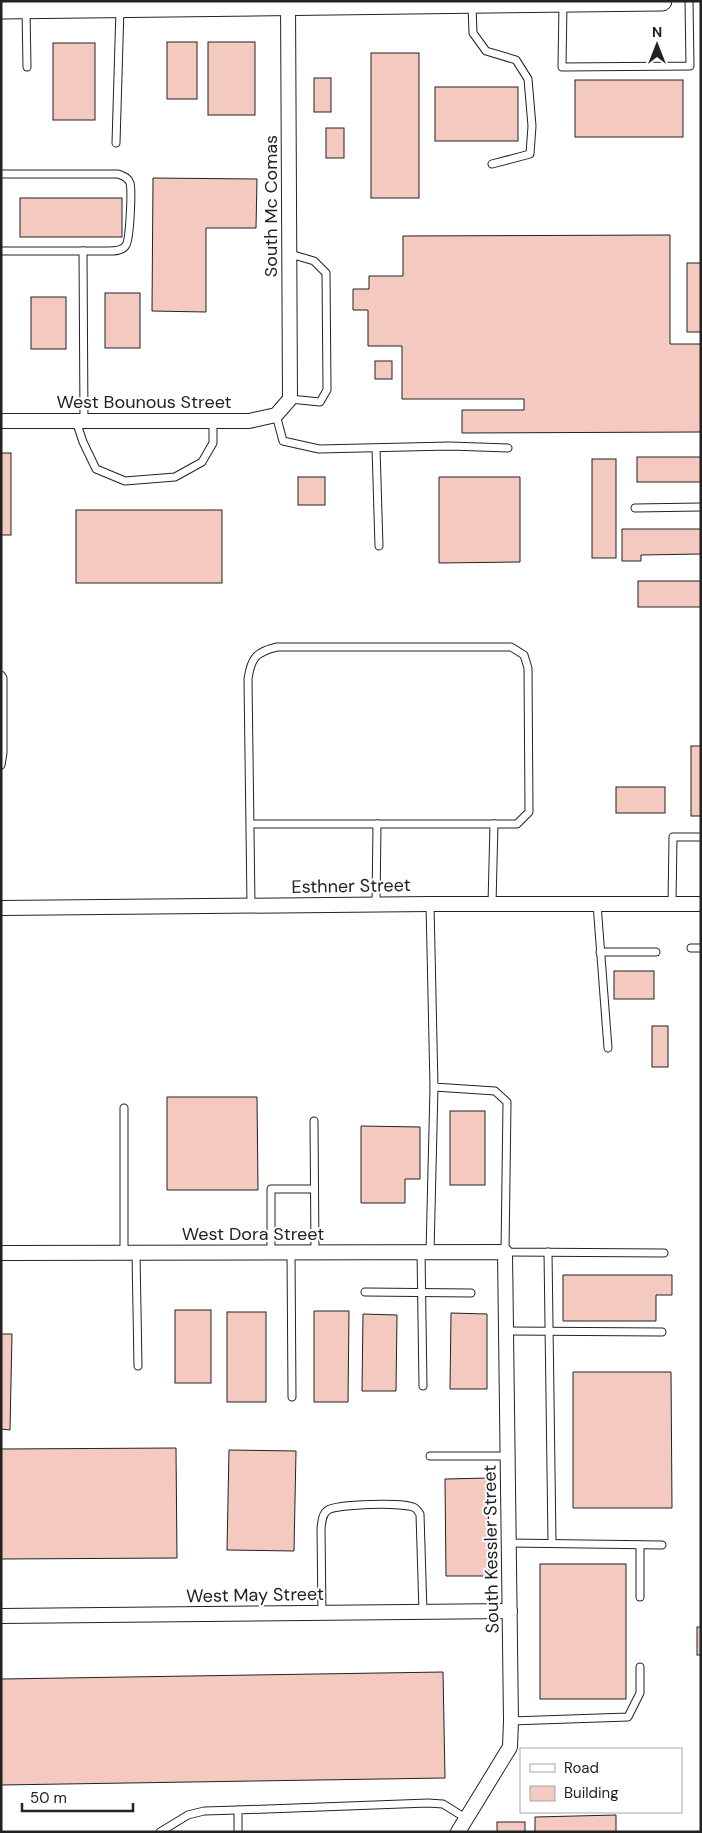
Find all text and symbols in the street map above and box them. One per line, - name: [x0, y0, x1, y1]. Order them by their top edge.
- north arrow: [632, 20, 682, 70]
- text: N: [652, 23, 662, 41]
- street label: South Mc Comas: [259, 135, 283, 277]
- street label: West Bounous Street: [56, 390, 232, 414]
- street label: Esthner Street: [291, 873, 411, 899]
- street label: West Dora Street: [182, 1222, 324, 1246]
- street label: South Kessler Street: [478, 1465, 504, 1633]
- street label: West May Street: [186, 1582, 324, 1608]
- legend: [520, 1748, 682, 1813]
- text: Road: [564, 1758, 599, 1778]
- scale bar: [22, 1780, 134, 1812]
- text: Building: [564, 1783, 619, 1803]
- text: 50 m: [30, 1788, 67, 1808]

